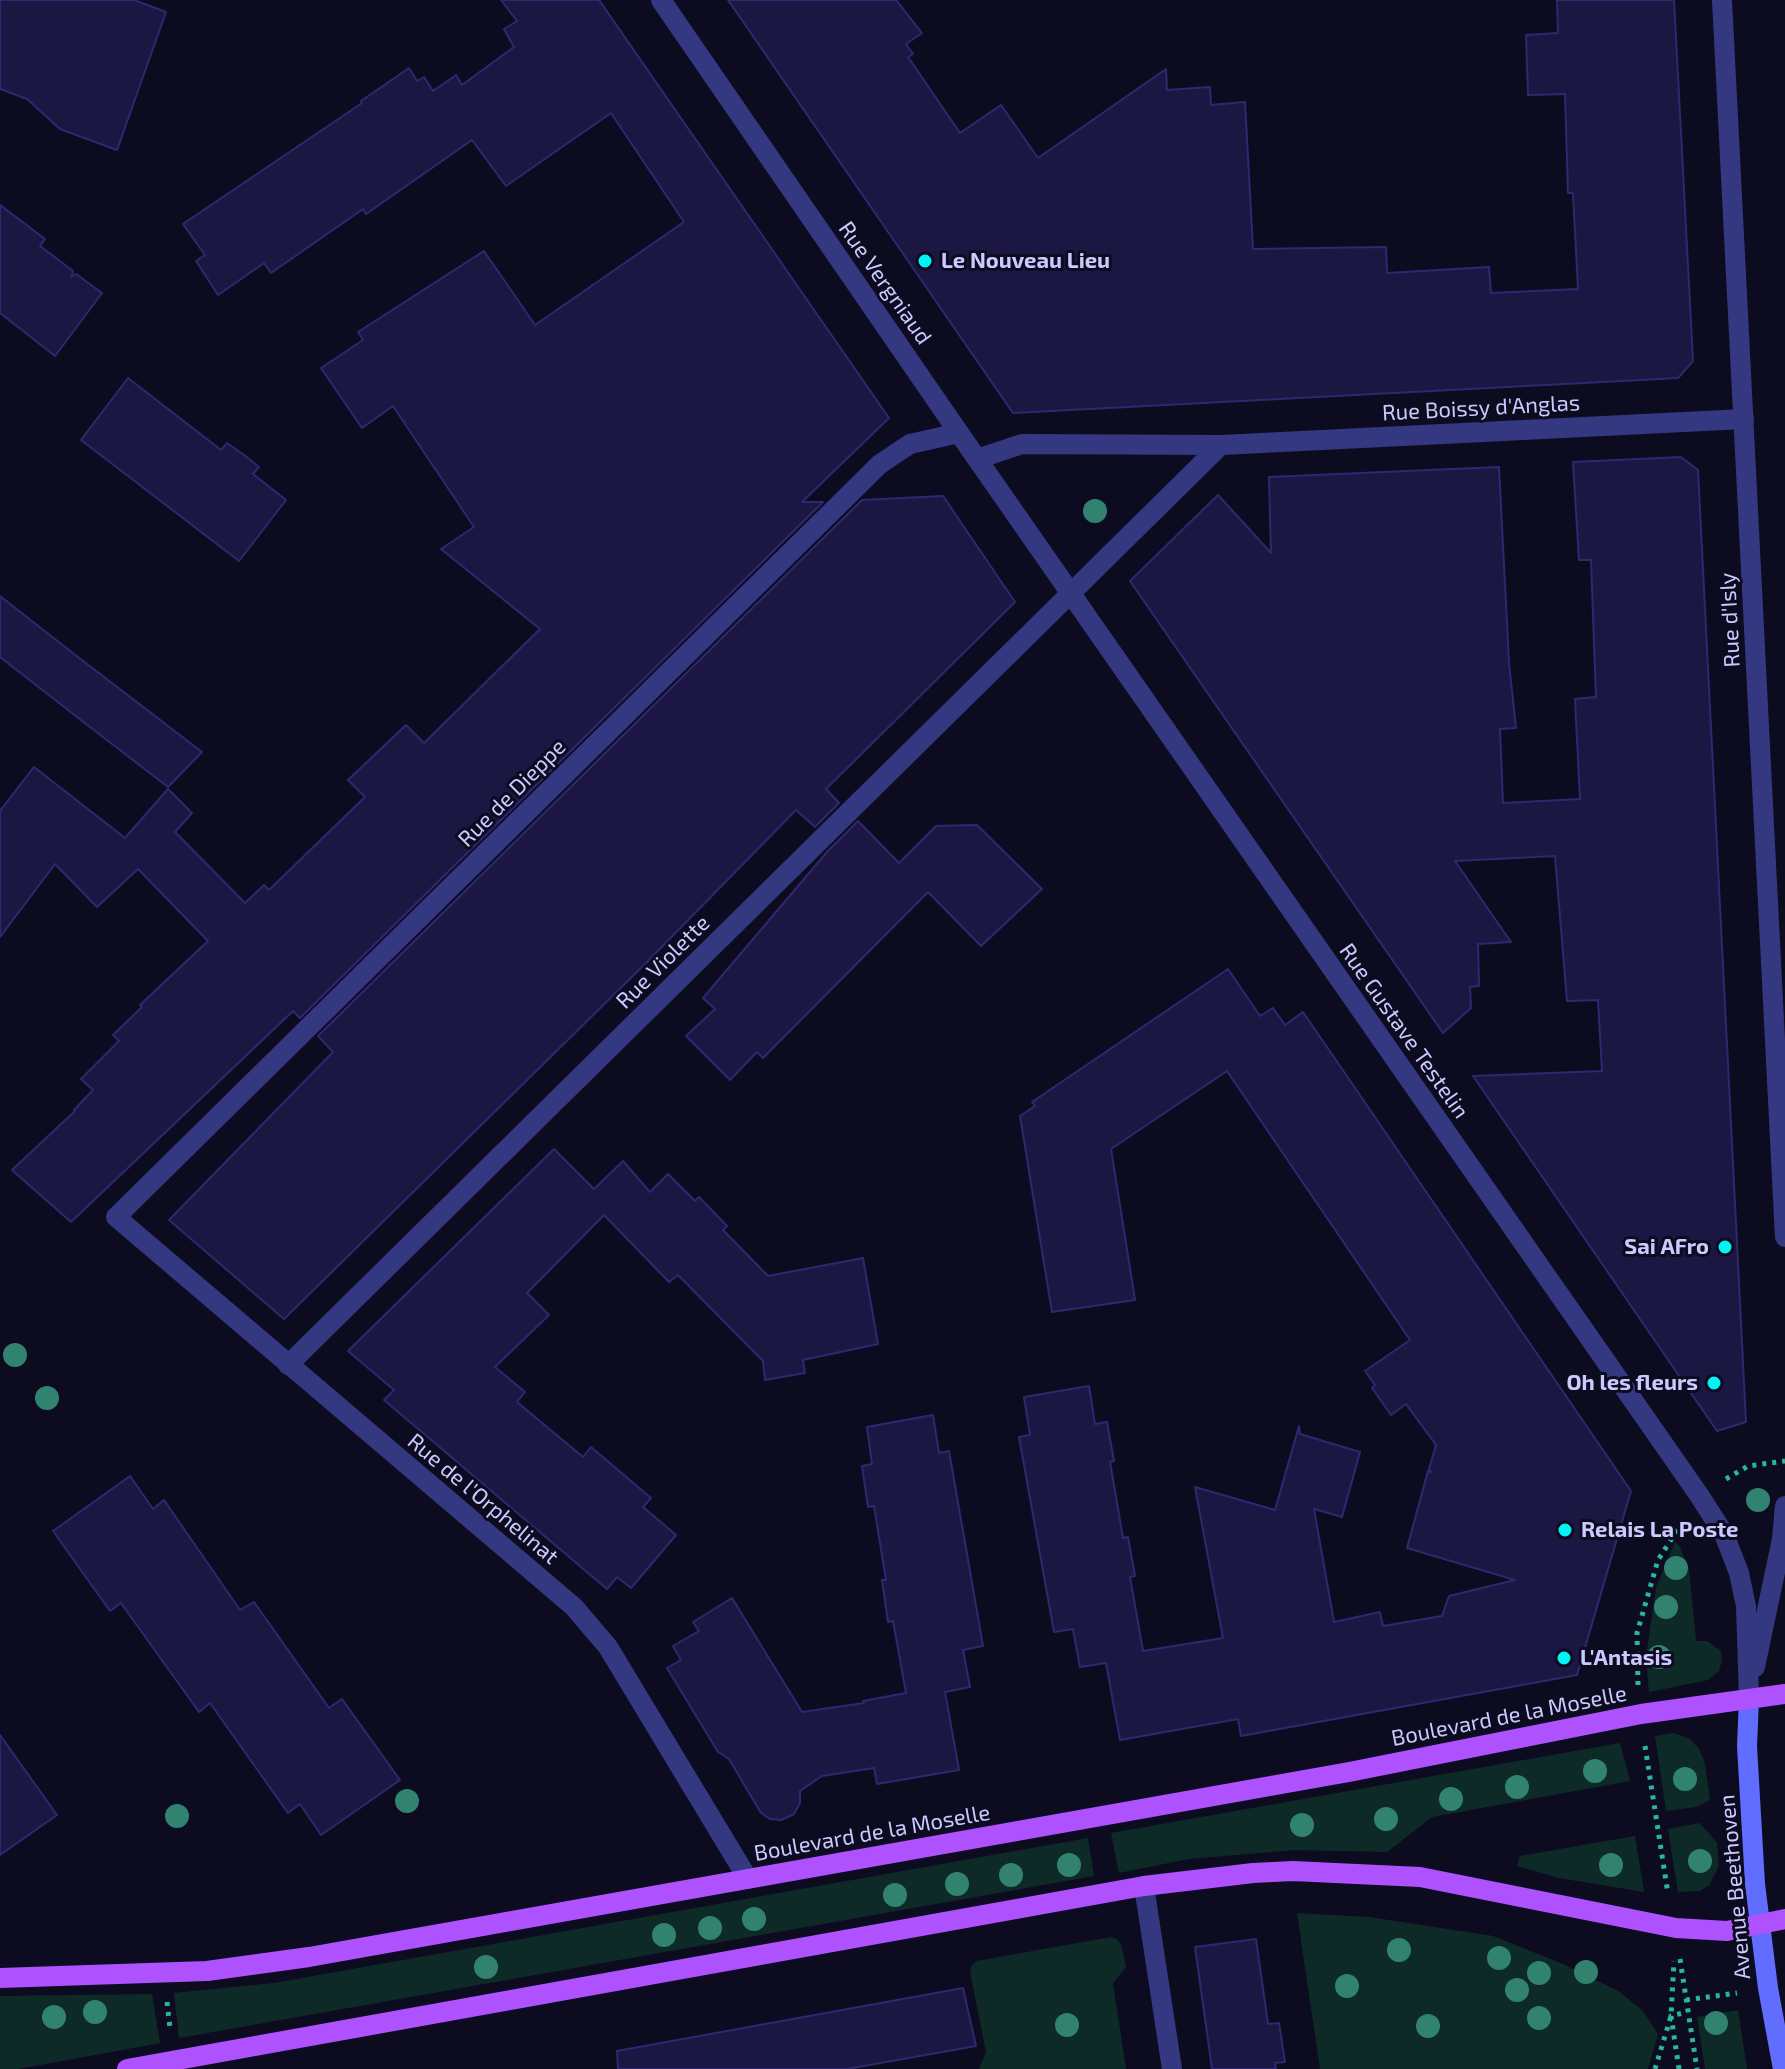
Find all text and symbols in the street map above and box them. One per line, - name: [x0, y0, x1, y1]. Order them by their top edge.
- street label: Rue Vergniaud: [833, 217, 937, 349]
- place label: Le Nouveau Lieu: [941, 248, 1110, 274]
- marker: Le Nouveau Lieu: [916, 252, 934, 270]
- street label: Rue Boissy d'Anglas: [1381, 390, 1581, 426]
- street label: Rue d'Isly: [1714, 572, 1746, 668]
- street label: Rue de Dieppe: [453, 734, 571, 852]
- street label: Rue Violette: [611, 910, 715, 1014]
- street label: Rue Gustave Testelin: [1334, 938, 1474, 1124]
- place label: Sai AFro: [1624, 1234, 1709, 1260]
- marker: Sai AFro: [1716, 1238, 1734, 1256]
- place label: Oh les fleurs: [1566, 1370, 1698, 1396]
- marker: Oh les fleurs: [1705, 1374, 1723, 1392]
- street label: Rue de l'Orphelinat: [402, 1428, 564, 1570]
- place label: Relais La Poste: [1581, 1517, 1738, 1543]
- marker: Relais La Poste: [1556, 1521, 1574, 1539]
- place label: L'Antasis: [1580, 1645, 1672, 1671]
- marker: L'Antasis: [1555, 1649, 1573, 1667]
- street label: Boulevard de la Moselle: [1389, 1680, 1629, 1752]
- street label: Avenue Beethoven: [1714, 1793, 1756, 1981]
- street label: Boulevard de la Moselle: [752, 1799, 992, 1867]

